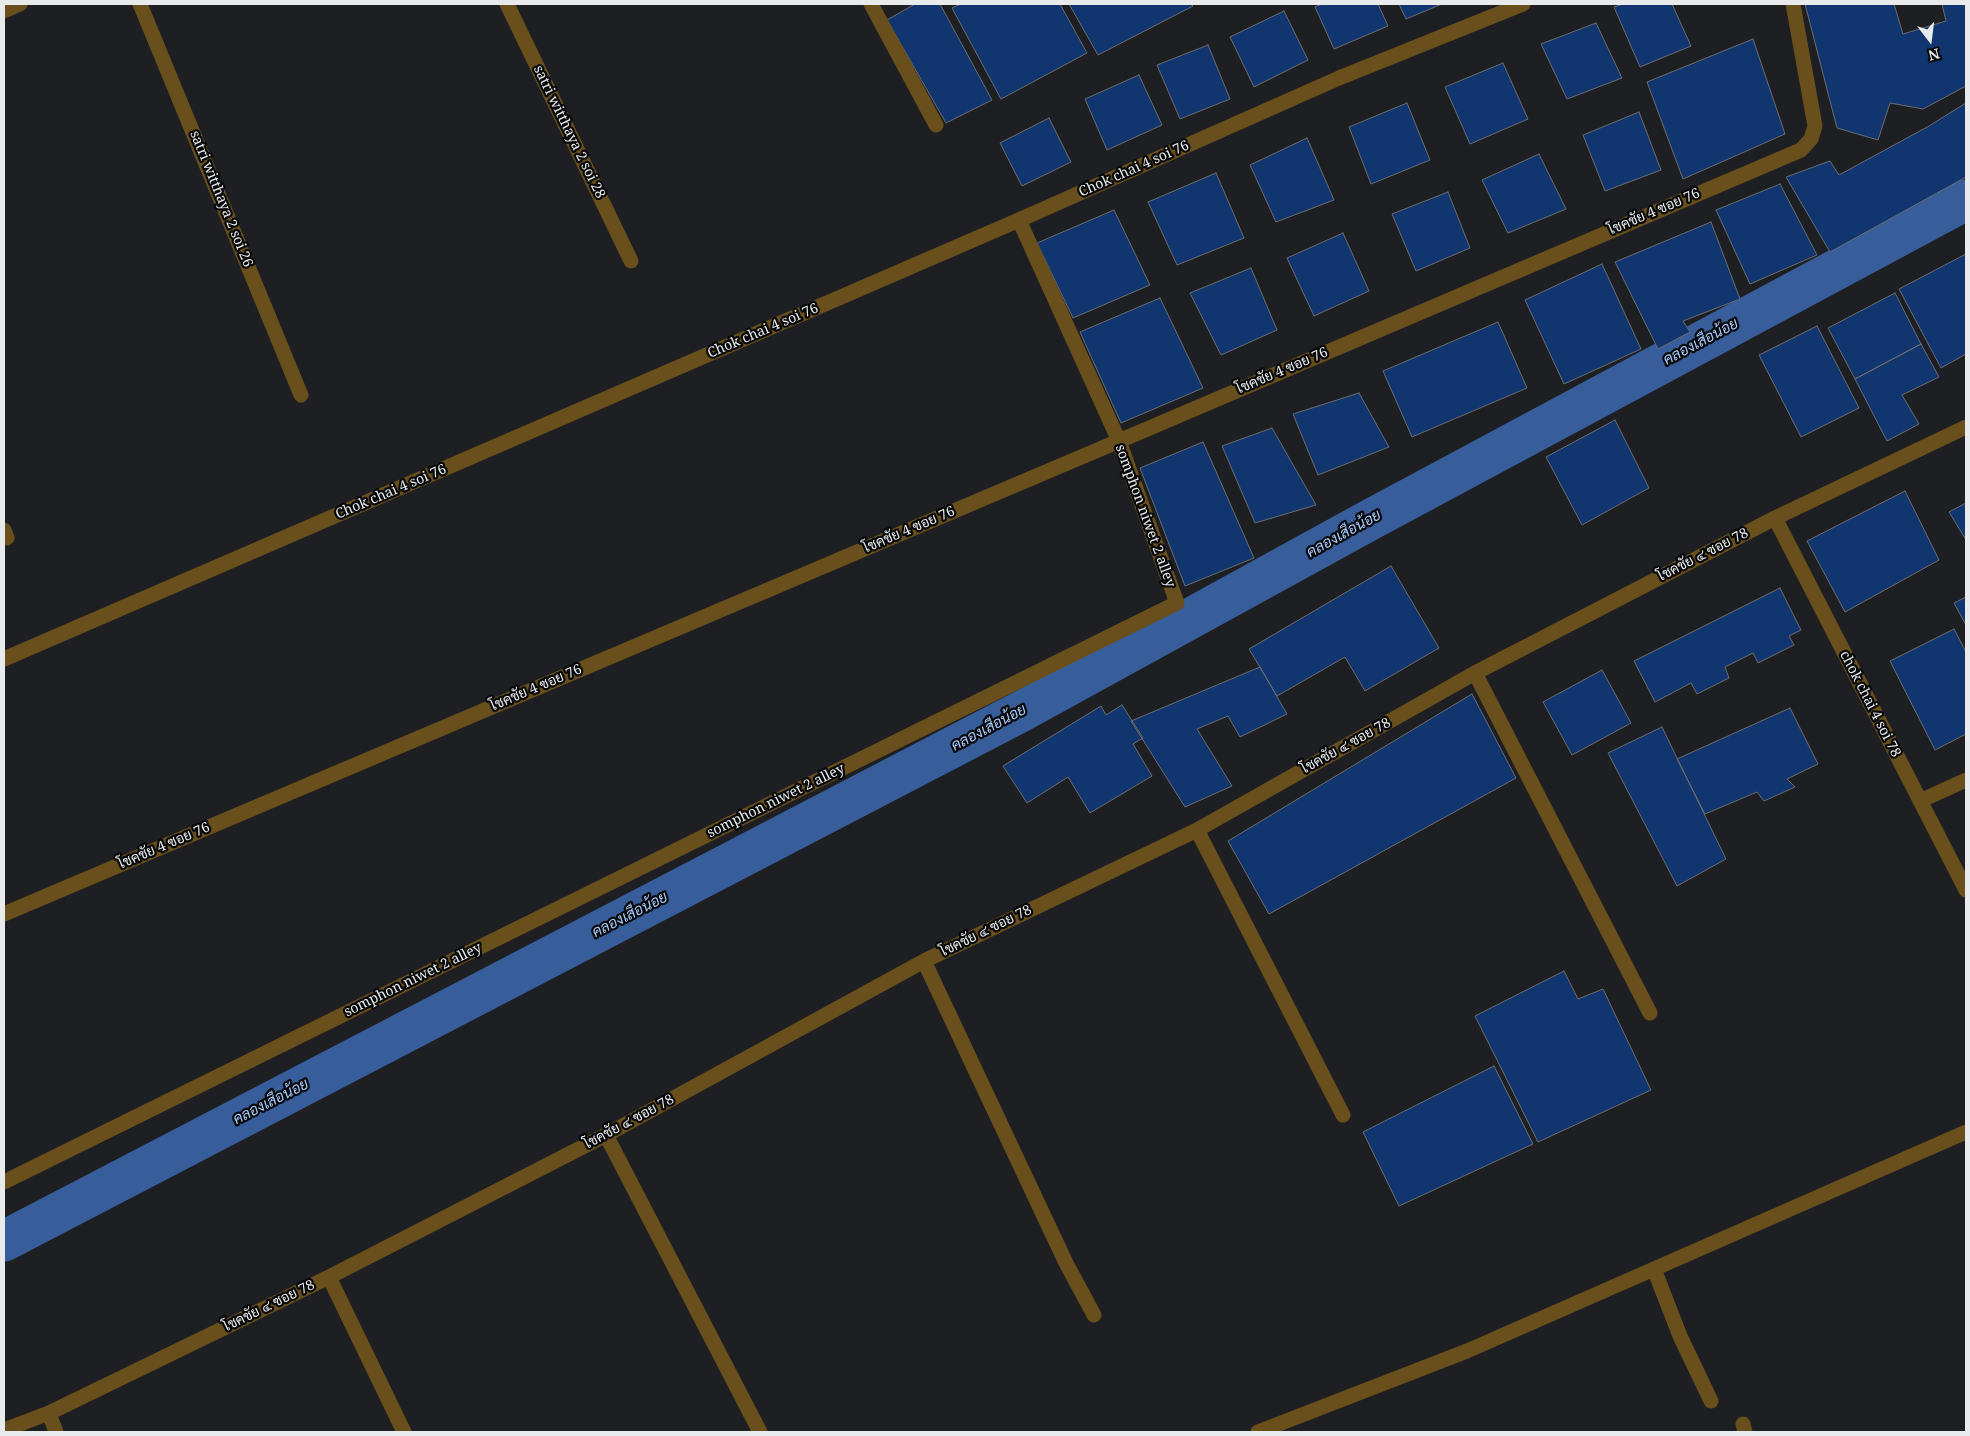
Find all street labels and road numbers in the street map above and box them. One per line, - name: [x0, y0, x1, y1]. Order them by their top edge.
- street label: satri witthaya 2 soi 28: [529, 63, 609, 201]
- street label: satri witthaya 2 soi 26: [186, 128, 256, 270]
- street label: Chok chai 4 soi 76: [1076, 137, 1192, 201]
- street label: โชคชัย 4 ซอย 76: [1606, 185, 1702, 239]
- street label: Chok chai 4 soi 76: [705, 300, 821, 362]
- street label: โชคชัย 4 ซอย 76: [1234, 344, 1330, 398]
- street label: somphon niwet 2 alley: [1111, 442, 1179, 590]
- street label: Chok chai 4 soi 76: [333, 461, 449, 523]
- street label: โชคชัย 4 ซอย 76: [861, 503, 957, 557]
- street label: โชคชัย ๔ ซอย 78: [1655, 525, 1751, 585]
- street label: chok chai 4 soi 78: [1836, 648, 1904, 760]
- street label: โชคชัย 4 ซอย 76: [488, 661, 584, 715]
- street label: โชคชัย ๔ ซอย 78: [1298, 715, 1394, 777]
- street label: somphon niwet 2 alley: [704, 760, 848, 842]
- street label: โชคชัย 4 ซอย 76: [116, 819, 212, 873]
- street label: โชคชัย ๔ ซอย 78: [938, 902, 1034, 960]
- street label: somphon niwet 2 alley: [341, 939, 485, 1021]
- street label: โชคชัย ๔ ซอย 78: [581, 1091, 677, 1153]
- street label: โชคชัย ๔ ซอย 78: [221, 1277, 317, 1335]

